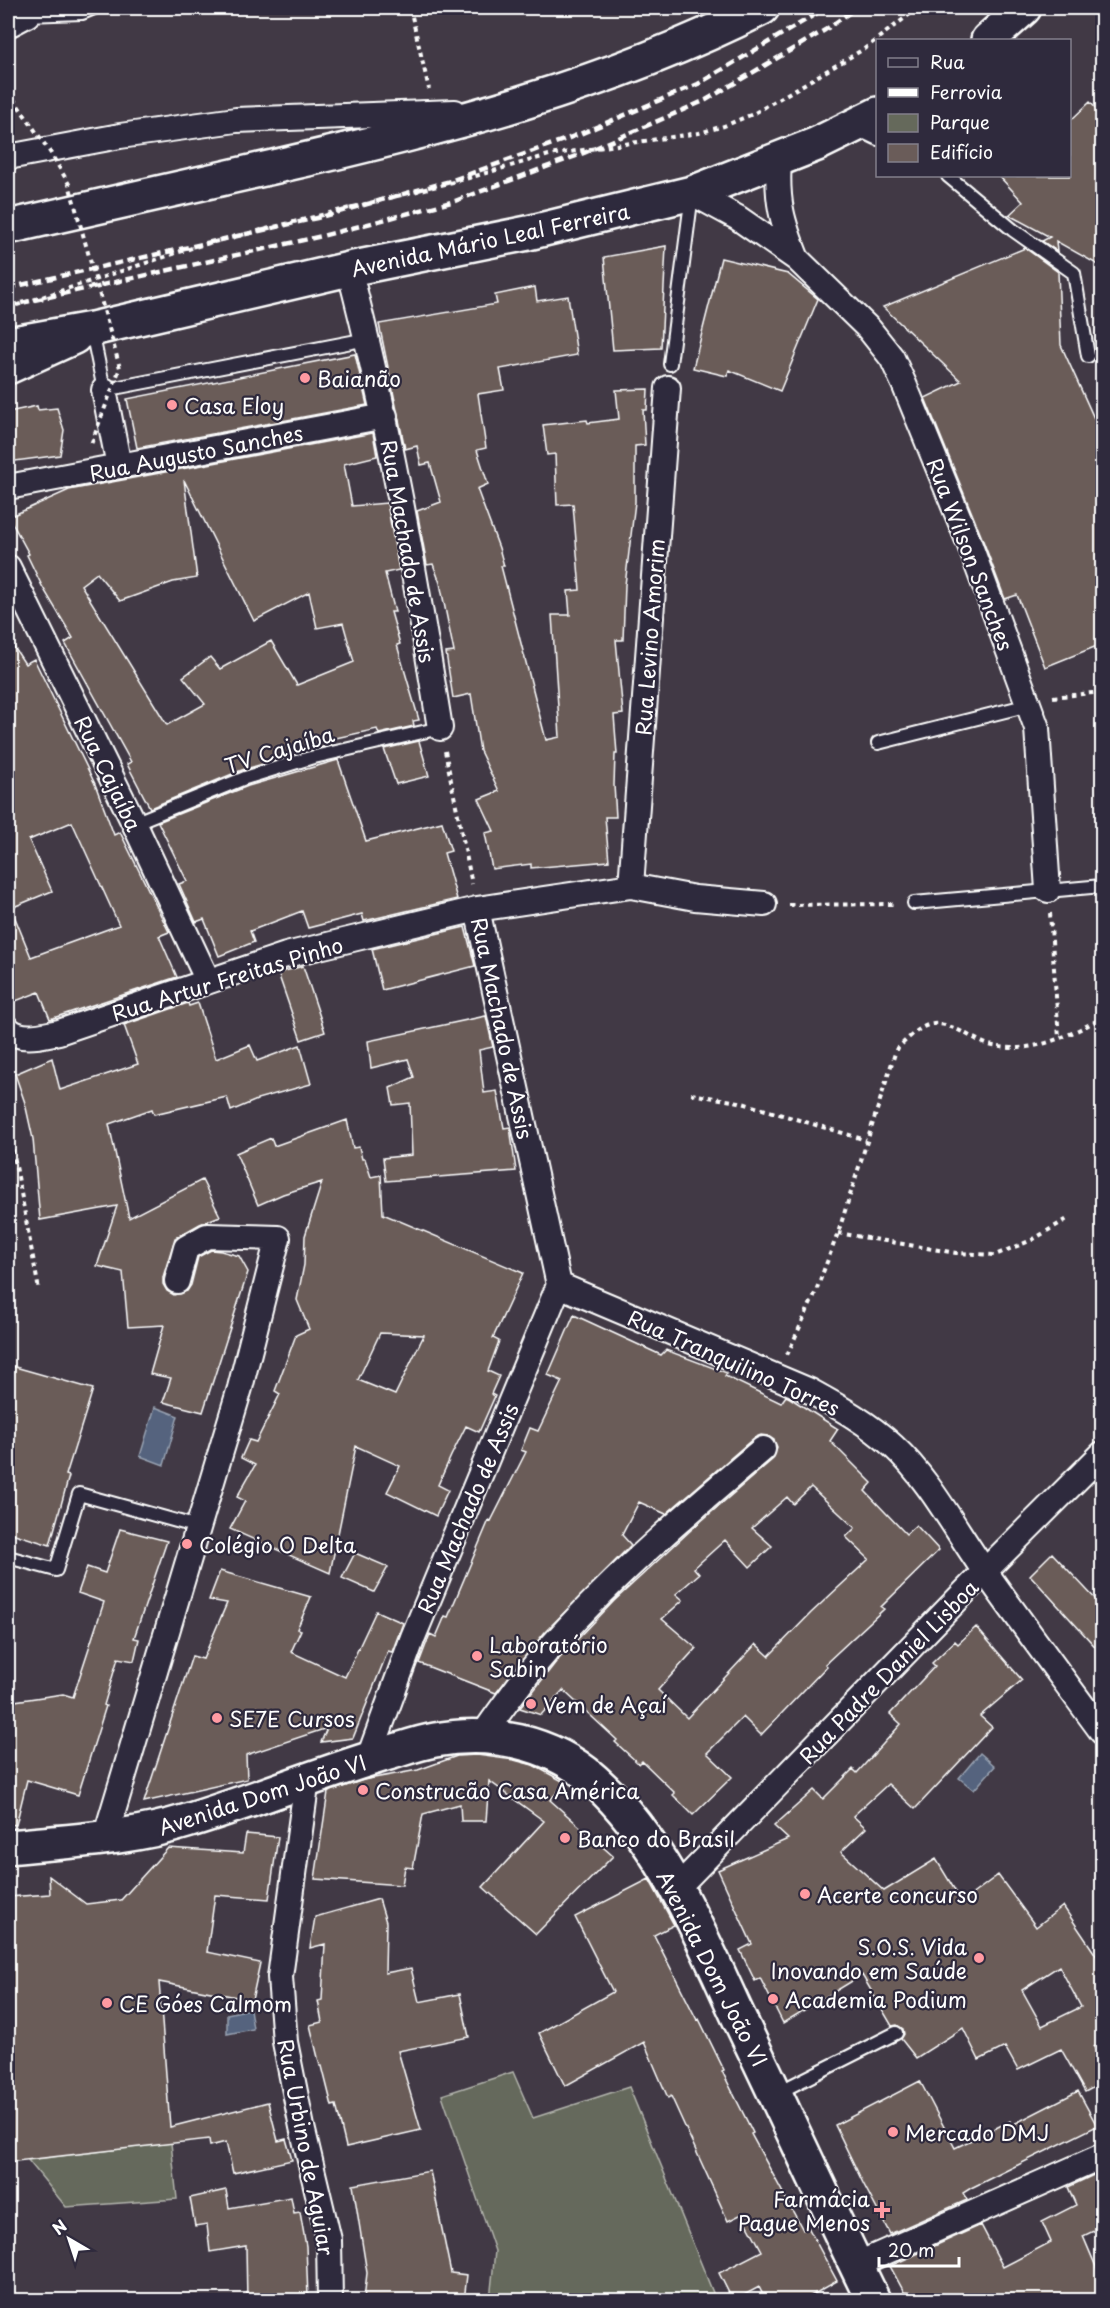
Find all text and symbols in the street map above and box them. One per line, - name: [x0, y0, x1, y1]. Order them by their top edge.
- legend: [876, 39, 1071, 177]
- text: Rua: [930, 48, 965, 75]
- text: Ferrovia: [930, 78, 1003, 105]
- text: Parque: [930, 108, 990, 135]
- text: Edifício: [930, 138, 993, 165]
- street label: Avenida Mário Leal Ferreira: [348, 194, 632, 284]
- place label: Baianão: [317, 362, 401, 394]
- marker: Baianão: [298, 371, 312, 385]
- place label: Casa Eloy: [184, 389, 284, 421]
- marker: Casa Eloy: [165, 398, 179, 412]
- street label: Rua Augusto Sanches: [86, 416, 306, 488]
- street label: Rua Machado de Assis: [374, 437, 444, 665]
- street label: Rua Wilson Sanches: [920, 453, 1022, 655]
- street label: Rua Levino Amorim: [626, 538, 672, 736]
- street label: Rua Cajaíba: [67, 710, 151, 836]
- street label: TV Cajaíba: [220, 717, 338, 781]
- street label: Rua Machado de Assis: [464, 914, 542, 1142]
- street label: Rua Artur Freitas Pinho: [107, 928, 347, 1028]
- street label: Rua Tranquilino Torres: [623, 1301, 845, 1423]
- street label: Rua Machado de Assis: [408, 1398, 526, 1618]
- place label: Colégio O Delta: [199, 1528, 357, 1560]
- marker: Colégio O Delta: [180, 1537, 194, 1551]
- street label: Rua Padre Daniel Lisboa: [791, 1571, 985, 1771]
- place label: Laboratório Sabin: [489, 1628, 608, 1684]
- marker: Laboratório Sabin: [470, 1649, 484, 1663]
- place label: Vem de Açaí: [543, 1688, 667, 1720]
- marker: Vem de Açaí: [524, 1697, 538, 1711]
- place label: SE7E Cursos: [229, 1702, 355, 1734]
- marker: SE7E Cursos: [210, 1711, 224, 1725]
- street label: Avenida Dom João VI: [154, 1745, 370, 1843]
- place label: Construcão Casa América: [375, 1774, 640, 1806]
- marker: Construcão Casa América: [356, 1783, 370, 1797]
- place label: Banco do Brasil: [577, 1822, 735, 1854]
- marker: Banco do Brasil: [558, 1831, 572, 1845]
- street label: Avenida Dom João VI: [650, 1864, 776, 2072]
- place label: Acerte concurso: [817, 1878, 978, 1910]
- marker: Acerte concurso: [798, 1887, 812, 1901]
- place label: S.O.S. Vida Inovando em Saúde: [771, 1930, 968, 1986]
- marker: S.O.S. Vida Inovando em Saúde: [972, 1951, 986, 1965]
- place label: Academia Podium: [785, 1983, 967, 2015]
- place label: CE Góes Calmom: [119, 1987, 292, 2019]
- marker: Academia Podium: [766, 1992, 780, 2006]
- marker: CE Góes Calmom: [100, 1996, 114, 2010]
- street label: Rua Urbino de Aguiar: [270, 2036, 344, 2258]
- place label: Mercado DMJ: [905, 2116, 1050, 2148]
- marker: Mercado DMJ: [886, 2125, 900, 2139]
- place label: Farmácia Pague Menos: [738, 2182, 870, 2238]
- marker: Farmácia Pague Menos: [875, 2203, 889, 2217]
- north arrow: [39, 2209, 99, 2269]
- text: N: [46, 2213, 71, 2240]
- scale bar: [879, 2230, 958, 2268]
- text: 20 m: [888, 2236, 934, 2263]

